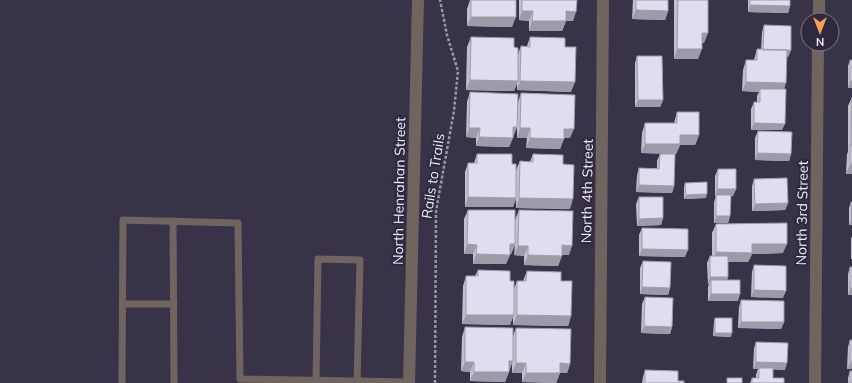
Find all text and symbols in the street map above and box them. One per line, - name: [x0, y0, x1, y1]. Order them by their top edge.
- north arrow: [800, 12, 840, 52]
- text: N: [816, 35, 824, 49]
- street label: North Henrahan Street: [389, 117, 409, 265]
- street label: Rails to Trails: [417, 132, 449, 220]
- street label: North 4th Street: [577, 138, 597, 243]
- street label: North 3rd Street: [792, 160, 812, 266]

